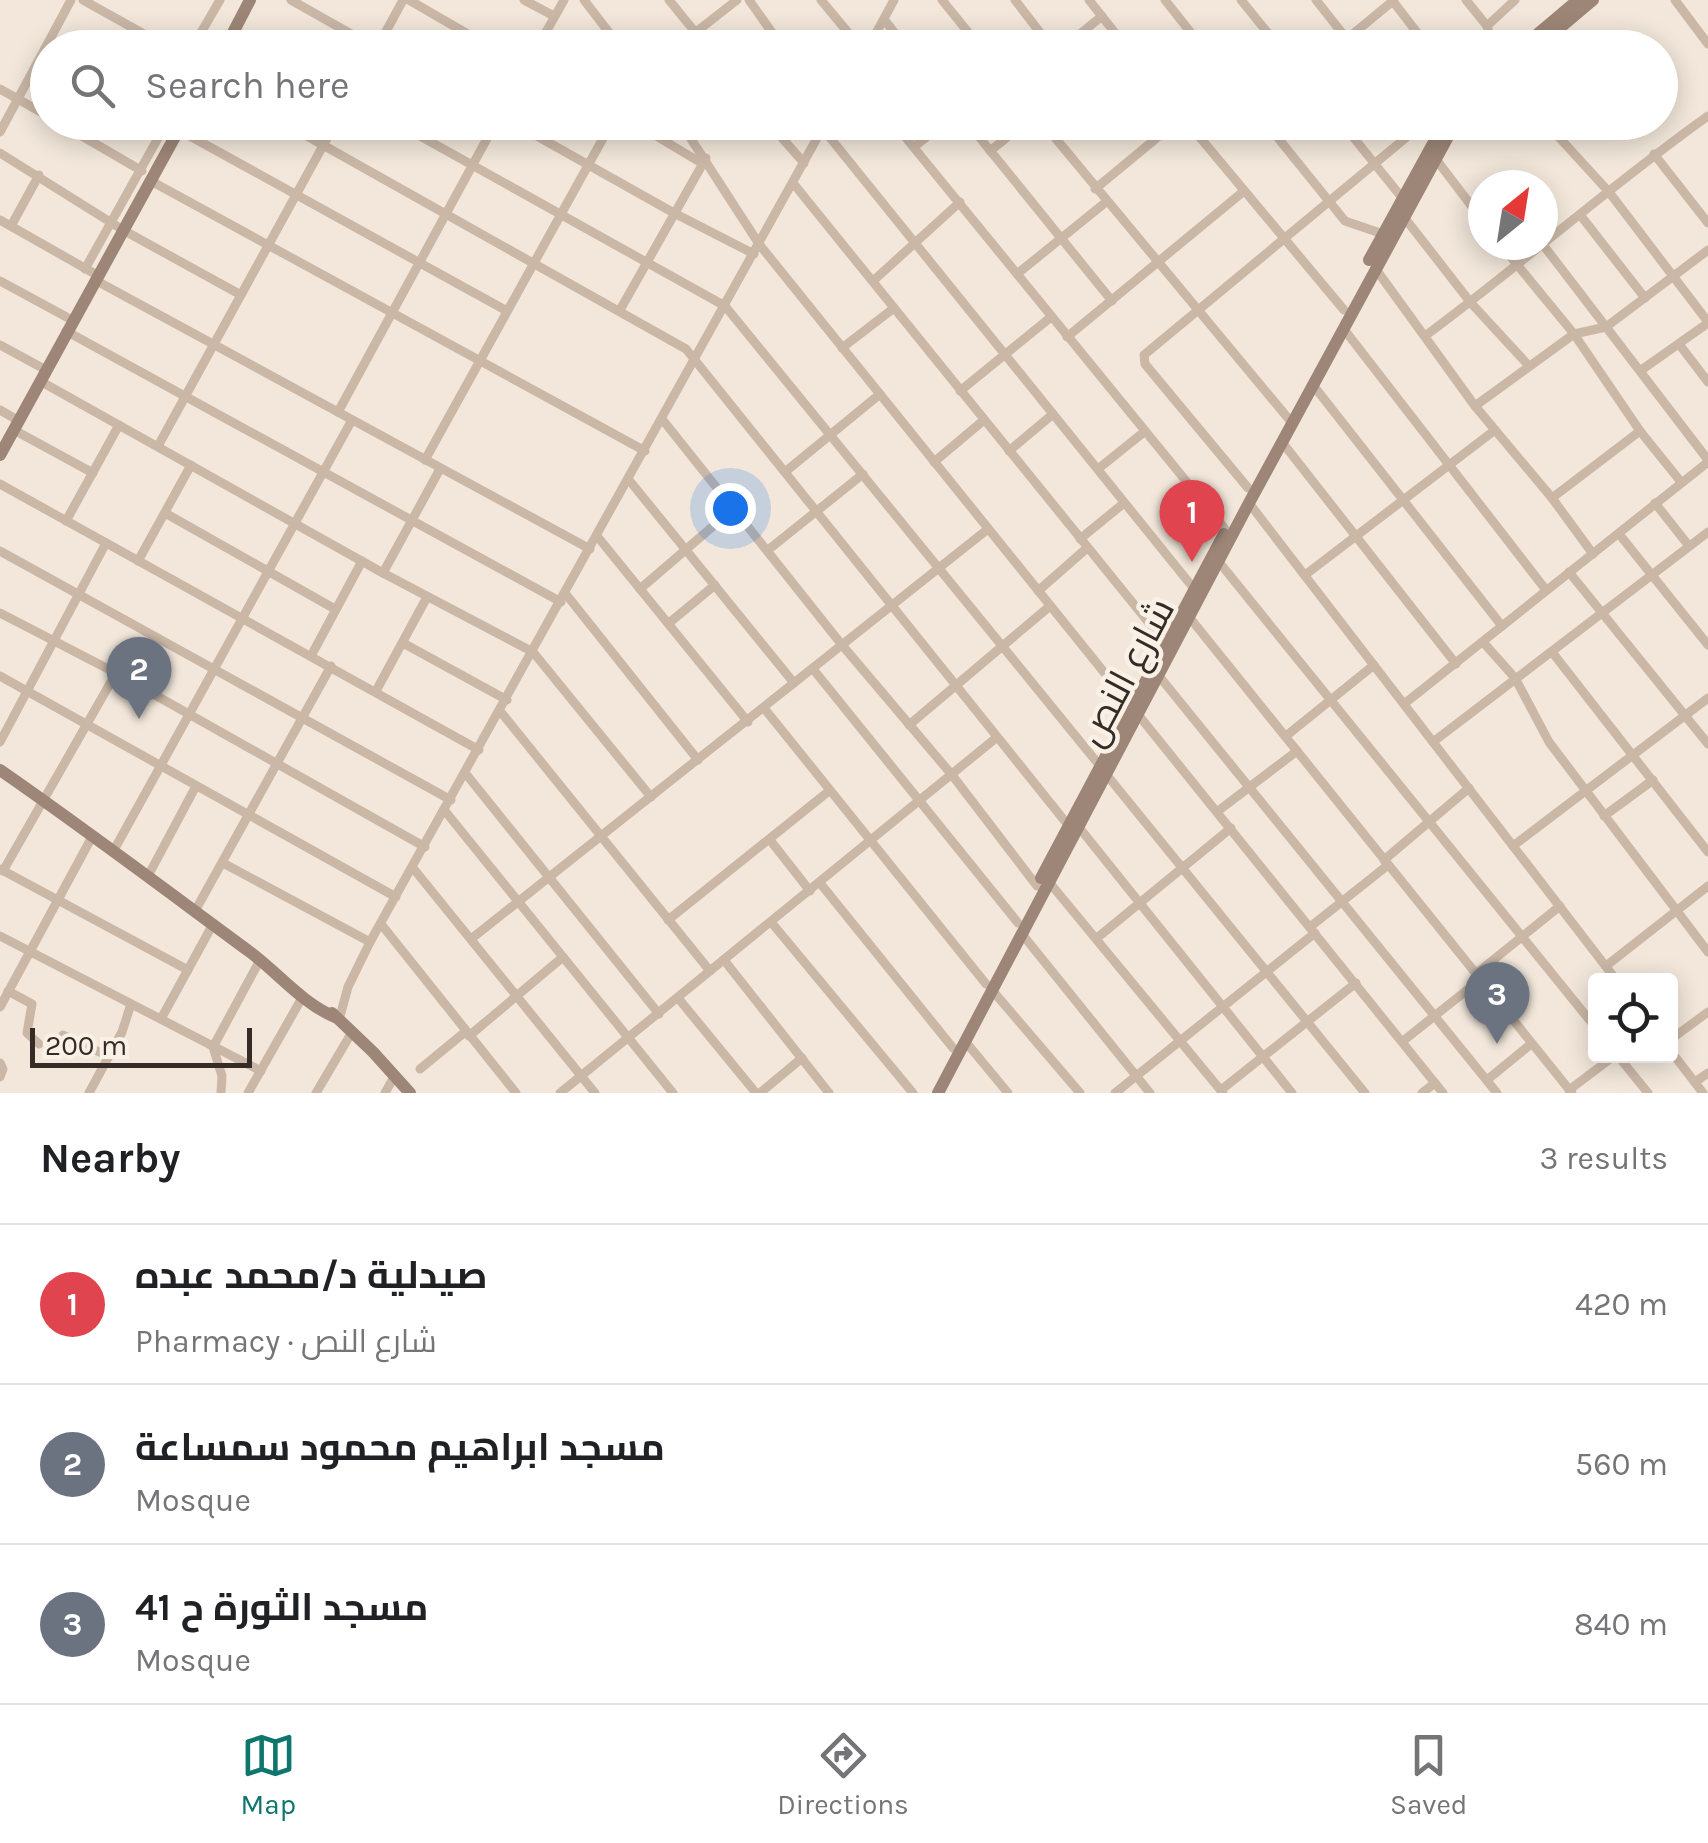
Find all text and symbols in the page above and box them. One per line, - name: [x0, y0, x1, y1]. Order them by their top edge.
- search box: [30, 30, 1678, 140]
- icon: search: [65, 58, 120, 113]
- text: Search here: [145, 63, 349, 108]
- north arrow: [1468, 170, 1558, 260]
- pin: 1: [1160, 480, 1224, 562]
- your location: [705, 483, 756, 534]
- street label: شارع النص: [1069, 591, 1186, 755]
- pin: 2: [106, 636, 172, 719]
- pin: 3: [1464, 962, 1530, 1044]
- map controls: [1588, 973, 1678, 1063]
- button: locate: [1588, 973, 1678, 1063]
- scale bar: [30, 1023, 252, 1068]
- text: 200 m: [45, 1029, 127, 1062]
- text: Nearby: [40, 1133, 180, 1183]
- text: 3 results: [1540, 1140, 1668, 1177]
- text: صيدلية د/محمد عبده: [135, 1253, 487, 1298]
- text: 1: [67, 1286, 78, 1323]
- text: 420 m: [1575, 1286, 1668, 1323]
- text: Pharmacy · شارع النص: [135, 1323, 437, 1360]
- text: مسجد ابراهيم محمود سمساعة: [135, 1425, 665, 1470]
- text: 2: [63, 1446, 82, 1483]
- text: 560 m: [1575, 1446, 1668, 1483]
- text: Mosque: [135, 1482, 251, 1519]
- text: مسجد الثورة ح 41: [135, 1585, 428, 1630]
- text: 3: [63, 1606, 82, 1643]
- text: 840 m: [1574, 1606, 1668, 1643]
- text: Mosque: [135, 1642, 251, 1679]
- tab: Map: [241, 1728, 296, 1821]
- tab: Directions: [777, 1728, 909, 1821]
- tab: Saved: [1390, 1728, 1467, 1821]

